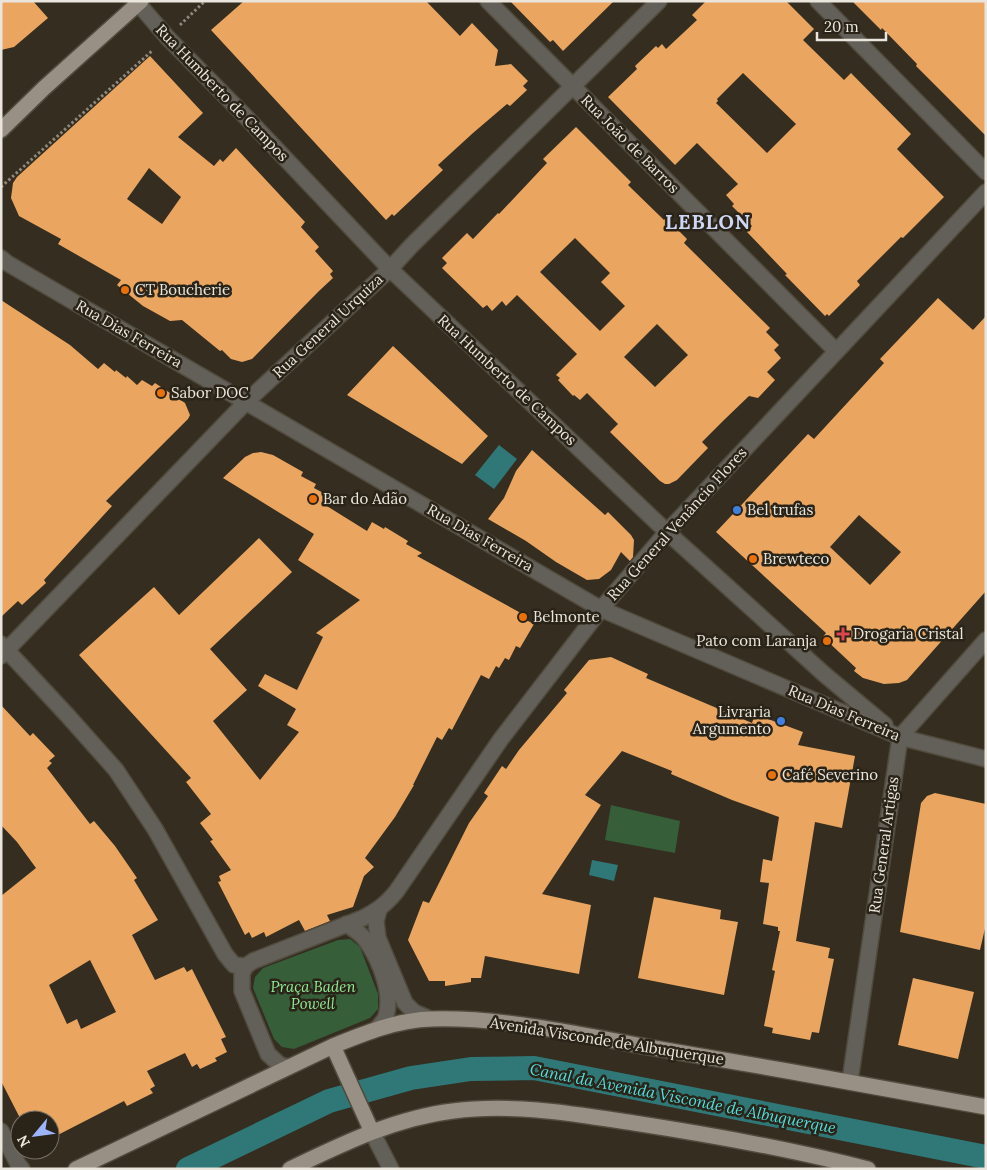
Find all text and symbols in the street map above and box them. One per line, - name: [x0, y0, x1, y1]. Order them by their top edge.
- scale bar: [817, 10, 886, 42]
- text: 20 m: [824, 17, 859, 36]
- street label: Rua Humberto de Campos: [152, 20, 293, 165]
- street label: Rua João de Barros: [577, 90, 684, 197]
- district label: LEBLON: [665, 209, 751, 234]
- street label: Rua General Urquiza: [269, 269, 387, 382]
- place label: CT Boucherie: [135, 280, 230, 299]
- marker: CT Boucherie: [119, 284, 131, 296]
- street label: Rua Dias Ferreira: [73, 295, 186, 372]
- street label: Rua Humberto de Campos: [434, 310, 581, 449]
- place label: Sabor DOC: [171, 383, 249, 402]
- marker: Sabor DOC: [155, 387, 167, 399]
- street label: Rua General Venâncio Flores: [603, 443, 751, 604]
- place label: Bar do Adão: [323, 489, 407, 508]
- marker: Bar do Adão: [307, 493, 319, 505]
- street label: Rua Dias Ferreira: [424, 499, 537, 576]
- place label: Bel trufas: [747, 500, 814, 519]
- marker: Bel trufas: [731, 504, 743, 516]
- place label: Brewteco: [763, 549, 829, 568]
- marker: Brewteco: [747, 553, 759, 565]
- place label: Belmonte: [533, 607, 600, 626]
- marker: Belmonte: [517, 611, 529, 623]
- place label: Drogaria Cristal: [853, 624, 964, 643]
- marker: Drogaria Cristal: [837, 628, 849, 640]
- place label: Pato com Laranja: [696, 631, 817, 650]
- marker: Pato com Laranja: [821, 635, 833, 647]
- street label: Rua Dias Ferreira: [785, 680, 903, 745]
- place label: Livraria Argumento: [692, 702, 771, 738]
- marker: Livraria Argumento: [775, 715, 787, 727]
- place label: Café Severino: [782, 765, 878, 784]
- marker: Café Severino: [766, 769, 778, 781]
- street label: Rua General Artigas: [864, 775, 903, 915]
- park label: Praça Baden Powell: [270, 977, 356, 1013]
- street label: Avenida Visconde de Albuquerque: [488, 1012, 725, 1068]
- water label: Canal da Avenida Visconde de Albuquerque: [528, 1058, 838, 1138]
- north arrow: [10, 1110, 60, 1160]
- text: N: [13, 1132, 34, 1150]

